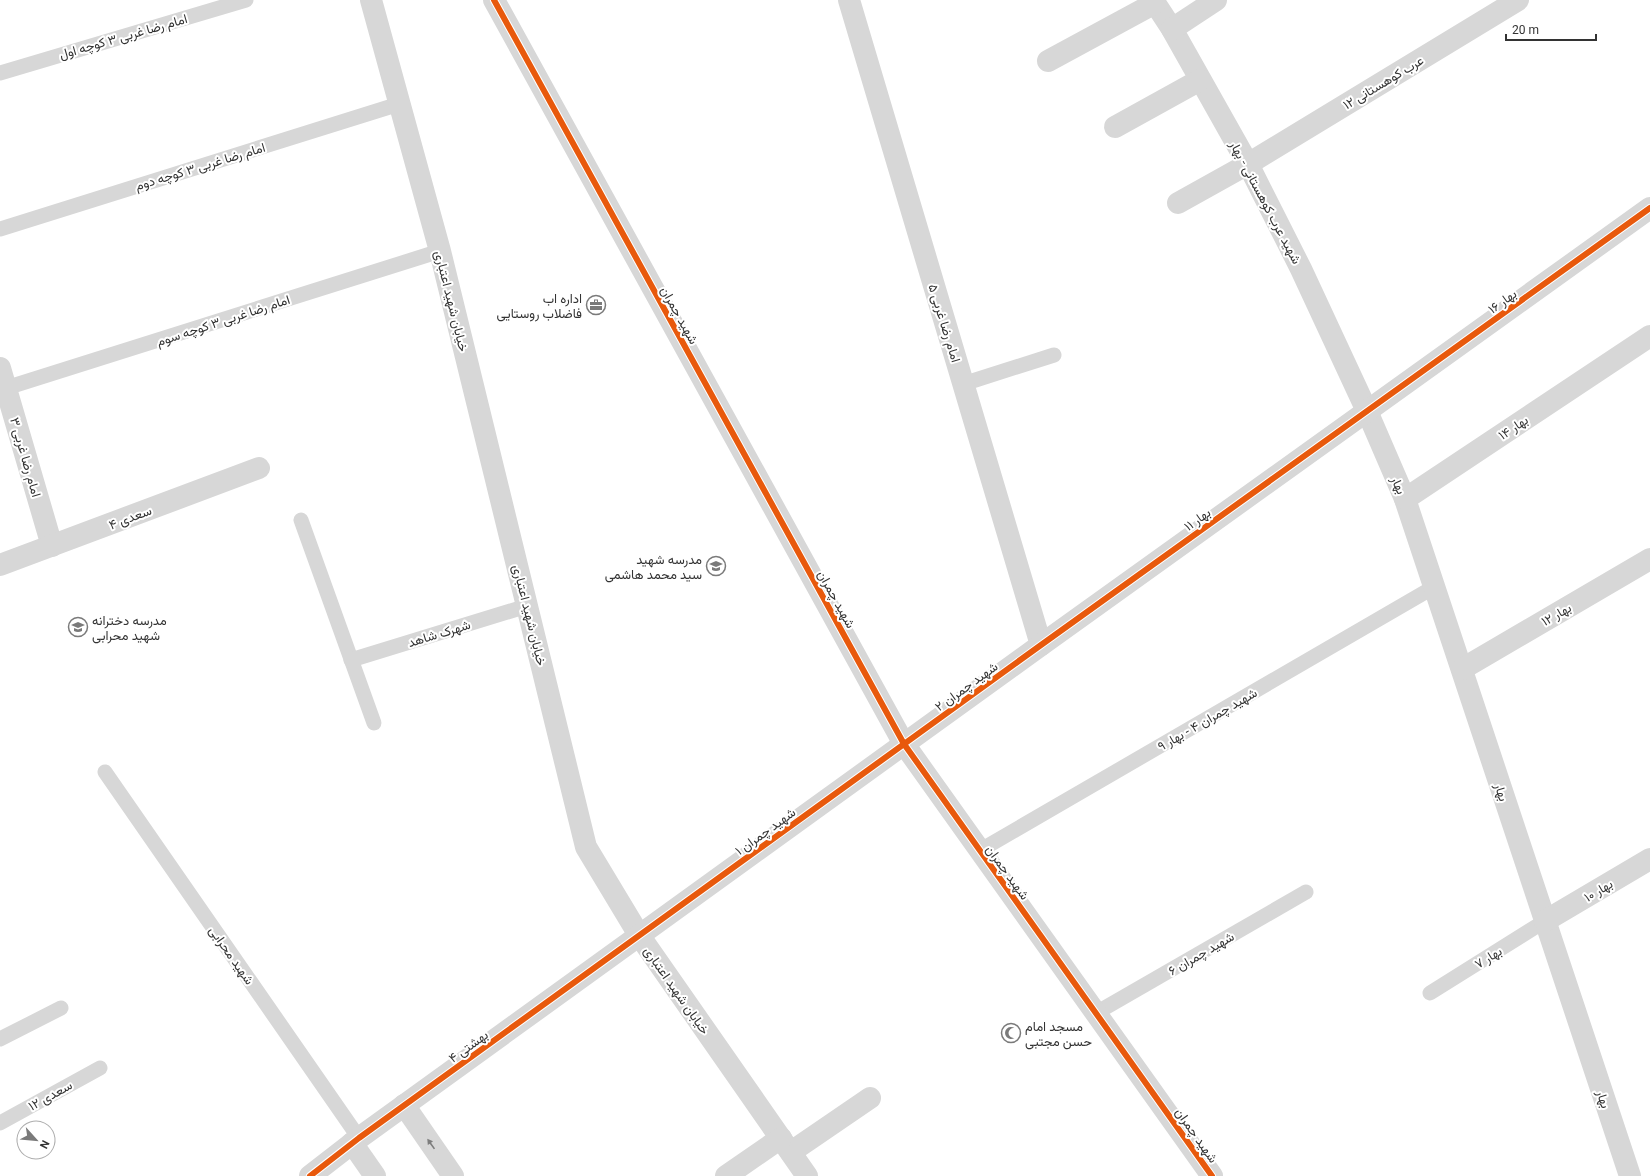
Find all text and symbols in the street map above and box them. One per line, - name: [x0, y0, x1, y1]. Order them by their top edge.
- street label: امام رضا غربی ۳ کوچه اول: [57, 11, 189, 64]
- scale bar: [1506, 16, 1596, 42]
- text: 20 m: [1512, 23, 1539, 37]
- street label: عرب کوهستانی ۱۲: [1340, 52, 1427, 113]
- street label: شهید عرب کوهستانی - بهار: [1225, 137, 1304, 267]
- street label: امام رضا غربی ۳ کوچه دوم: [133, 140, 268, 195]
- street label: خیابان شهید اعتباری: [431, 249, 471, 354]
- street label: امام رضا غربی ۵: [925, 282, 964, 364]
- street label: شهید چمران: [656, 284, 702, 348]
- street label: بهار ۱۶: [1485, 286, 1520, 318]
- place label: اداره اب فاضلاب روستایی: [496, 291, 582, 322]
- street label: امام رضا غربی ۳ کوچه سوم: [155, 292, 292, 351]
- office icon: اداره اب فاضلاب روستایی: [585, 294, 607, 316]
- street label: بهار ۱۴: [1496, 412, 1532, 444]
- street label: امام رضا غربی ۳: [6, 416, 44, 499]
- street label: بهار: [1387, 473, 1409, 497]
- street label: سعدی ۴: [107, 502, 154, 533]
- street label: بهار ۱۱: [1181, 505, 1214, 535]
- place label: مدرسه شهید سید محمد هاشمی: [605, 552, 702, 583]
- school or university icon: مدرسه شهید سید محمد هاشمی: [705, 555, 727, 577]
- street label: خیابان شهید اعتباری: [509, 563, 549, 668]
- street label: شهید چمران: [813, 568, 859, 632]
- street label: بهار ۱۲: [1539, 600, 1574, 630]
- place label: مدرسه دخترانه شهید محرابی: [92, 613, 167, 644]
- school or university icon: مدرسه دخترانه شهید محرابی: [67, 616, 89, 638]
- street label: شهرک شاهد: [406, 617, 473, 651]
- street label: شهید چمران ۲: [932, 659, 1002, 716]
- street label: شهید چمران ۴ - بهار ۹: [1155, 685, 1261, 756]
- street label: بهار: [1490, 780, 1512, 804]
- street label: شهید چمران ۱: [732, 805, 799, 860]
- street label: شهید چمران: [981, 842, 1032, 904]
- street label: بهار ۱۰: [1581, 876, 1616, 906]
- street label: شهید محرابی: [205, 923, 257, 988]
- street label: شهید چمران ۶: [1166, 929, 1238, 980]
- street label: بهار ۷: [1472, 943, 1505, 972]
- street label: خیابان شهید اعتباری: [640, 944, 713, 1038]
- place label: مسجد امام حسن مجتبی: [1025, 1019, 1092, 1050]
- mosque icon: مسجد امام حسن مجتبی: [1000, 1022, 1022, 1044]
- street label: بهشتی ۴: [446, 1027, 492, 1067]
- street label: سعدی ۱۲: [26, 1077, 75, 1114]
- street label: بهار: [1592, 1087, 1614, 1111]
- street label: شهید چمران: [1171, 1105, 1221, 1167]
- north arrow: [16, 1120, 56, 1160]
- text: N: [37, 1138, 52, 1151]
- one-way arrow: [427, 1139, 435, 1149]

